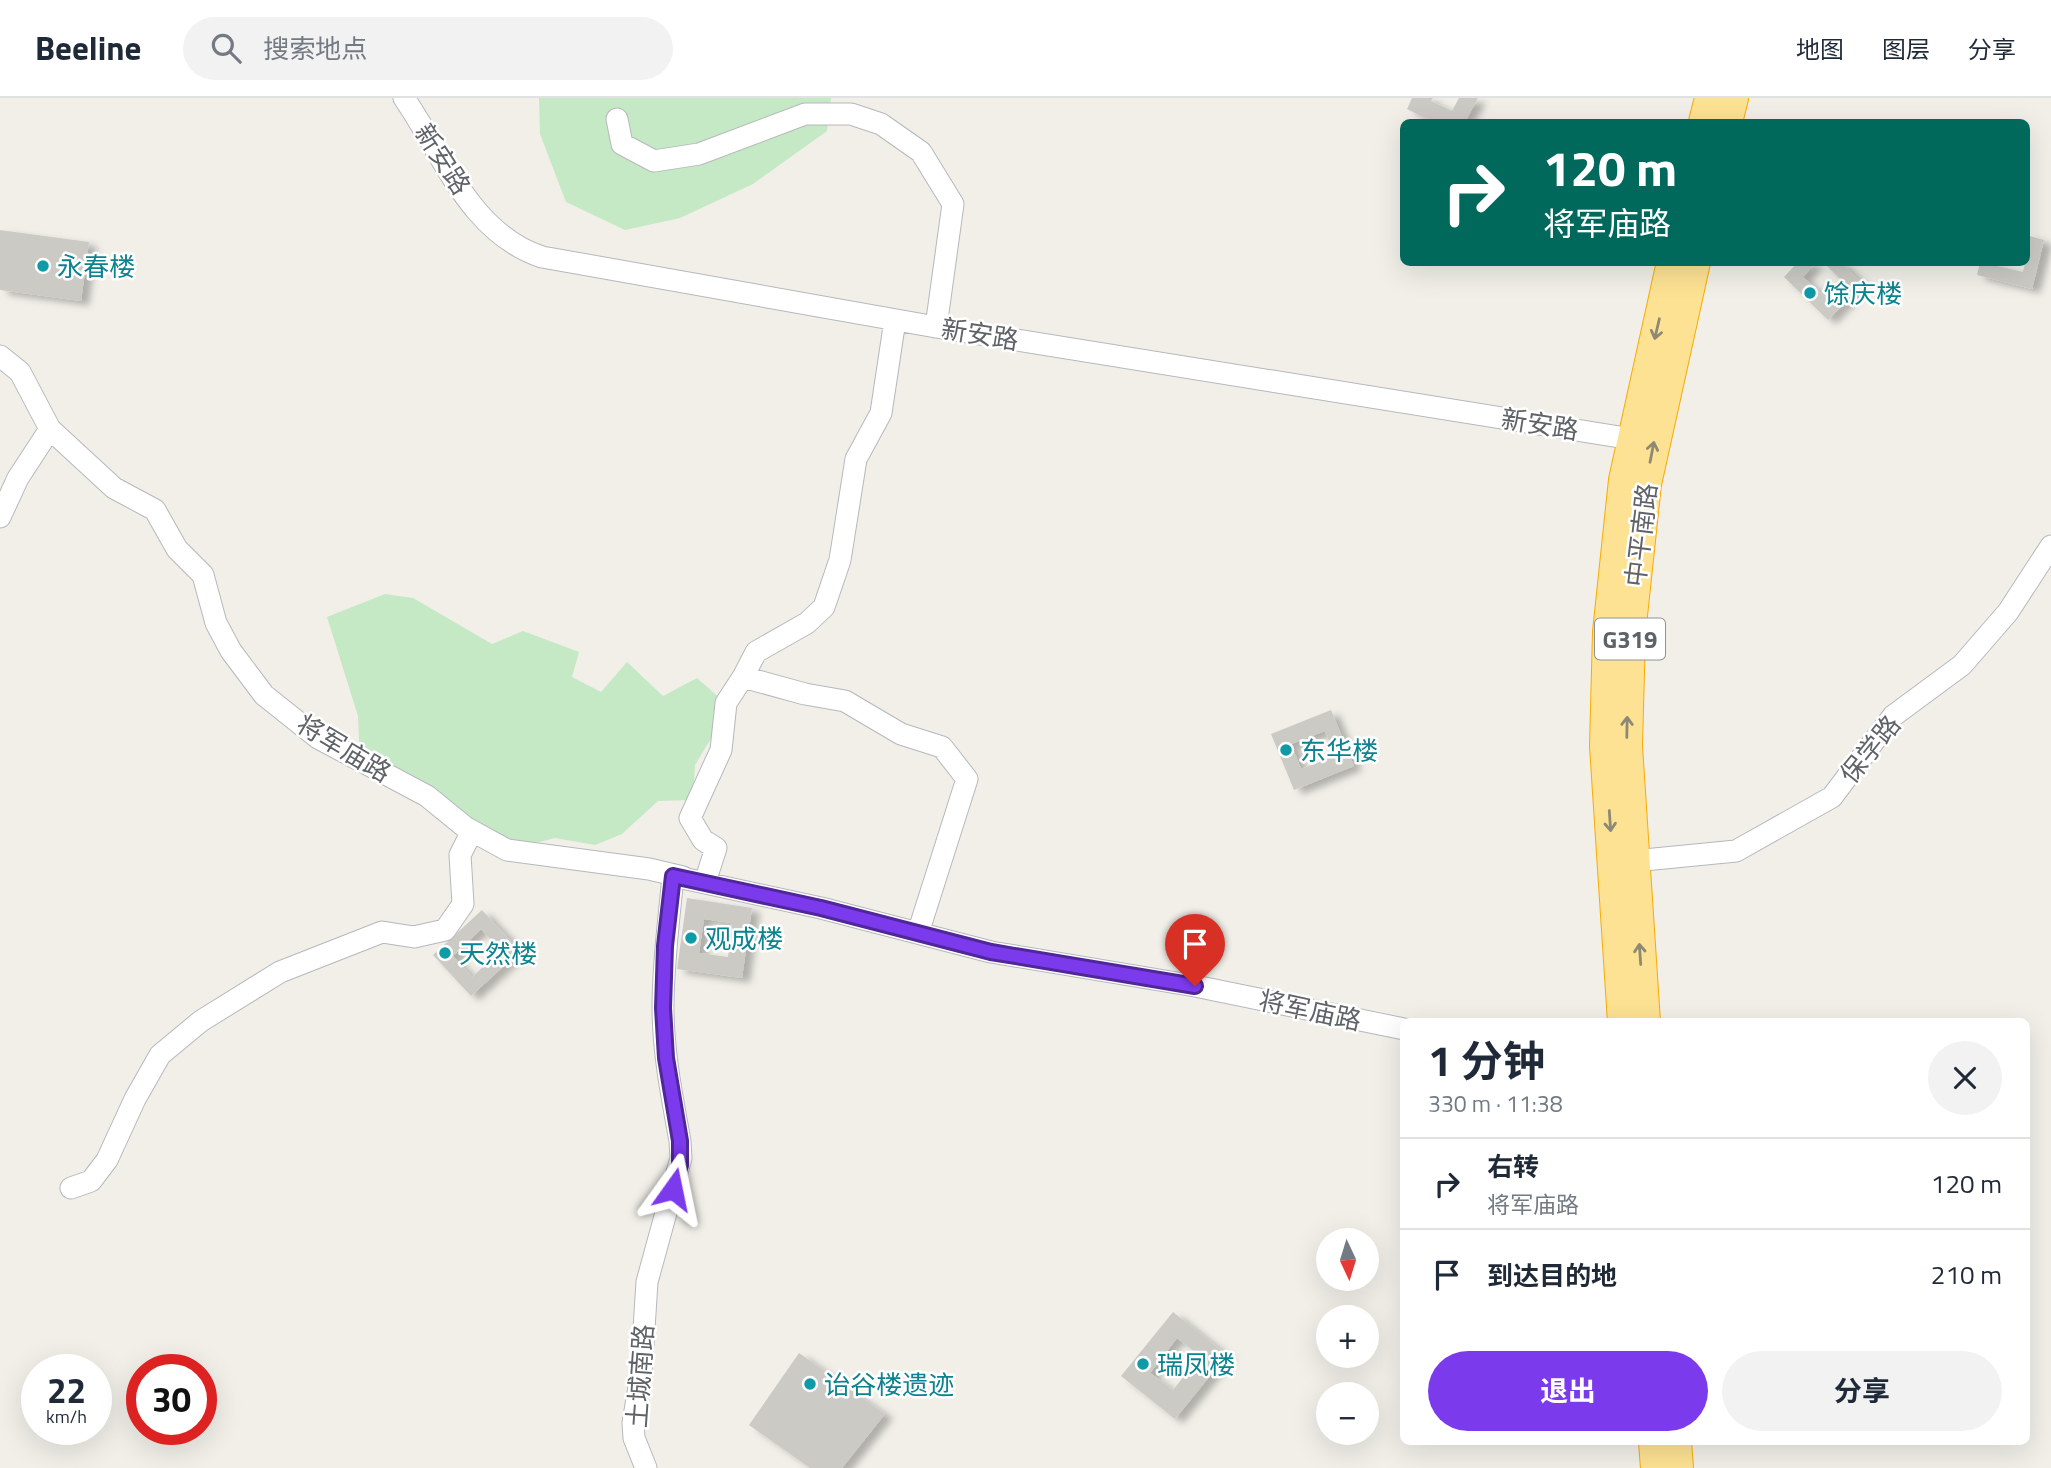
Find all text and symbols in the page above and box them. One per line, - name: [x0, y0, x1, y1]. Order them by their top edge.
- search box: [183, 17, 673, 80]
- text: Beeline: [35, 23, 141, 73]
- icon: search: [207, 29, 245, 67]
- text: 搜索地点: [263, 29, 367, 68]
- text: 地图: [1796, 31, 1844, 67]
- text: 图层: [1882, 31, 1930, 67]
- text: 分享: [1968, 31, 2016, 67]
- street label: 新安路: [405, 116, 481, 202]
- text: 120 m: [1543, 130, 1677, 205]
- icon: right: [1428, 147, 1519, 238]
- text: 将军庙路: [1543, 199, 1671, 247]
- place label: 永春楼: [57, 247, 135, 286]
- marker: 永春楼: [35, 258, 51, 274]
- place label: 馀庆楼: [1824, 274, 1902, 313]
- marker: 馀庆楼: [1802, 285, 1818, 301]
- street label: 新安路: [938, 309, 1022, 359]
- one-way arrow: [1650, 317, 1663, 340]
- street label: 新安路: [1498, 399, 1582, 449]
- one-way arrow: [1646, 441, 1659, 464]
- street label: 中平南路: [1615, 481, 1667, 589]
- road number: G319: [1595, 618, 1665, 660]
- street label: 将军庙路: [289, 704, 399, 792]
- street label: 保学路: [1830, 706, 1910, 792]
- one-way arrow: [1620, 716, 1634, 739]
- place label: 东华楼: [1300, 731, 1378, 770]
- marker: 东华楼: [1278, 742, 1294, 758]
- one-way arrow: [1603, 810, 1616, 833]
- pin: [1165, 914, 1225, 986]
- place label: 观成楼: [705, 919, 783, 958]
- icon: arrive: [1176, 925, 1214, 963]
- marker: 观成楼: [683, 930, 699, 946]
- place label: 天然楼: [459, 934, 537, 973]
- one-way arrow: [1633, 943, 1646, 966]
- marker: 天然楼: [437, 945, 453, 961]
- street label: 将军庙路: [1255, 980, 1365, 1040]
- text: 1 分钟: [1428, 1028, 1545, 1092]
- button: close: [1928, 1041, 2002, 1115]
- text: 330 m · 11:38: [1428, 1086, 1563, 1121]
- text: 右转: [1487, 1147, 1539, 1186]
- position arrow: [636, 1152, 710, 1226]
- text: 120 m: [1931, 1164, 2002, 1203]
- icon: right: [1428, 1165, 1466, 1203]
- text: 将军庙路: [1487, 1187, 1579, 1222]
- north arrow: [1316, 1228, 1379, 1292]
- map controls: [1316, 1228, 1379, 1445]
- text: 210 m: [1931, 1255, 2002, 1294]
- icon: arrive: [1428, 1256, 1466, 1294]
- text: 到达目的地: [1487, 1256, 1617, 1295]
- button: +: [1316, 1305, 1379, 1368]
- street label: 土城南路: [617, 1323, 663, 1429]
- place label: 瑞凤楼: [1157, 1345, 1235, 1384]
- button: 退出: [1428, 1351, 1708, 1431]
- button: 分享: [1722, 1351, 2002, 1431]
- speed limit sign: 30: [126, 1354, 217, 1445]
- marker: 瑞凤楼: [1135, 1356, 1151, 1372]
- text: 22: [47, 1363, 86, 1417]
- place label: 诒谷楼遗迹: [824, 1365, 954, 1404]
- marker: 诒谷楼遗迹: [802, 1376, 818, 1392]
- button: −: [1316, 1382, 1379, 1445]
- text: km/h: [46, 1403, 87, 1430]

